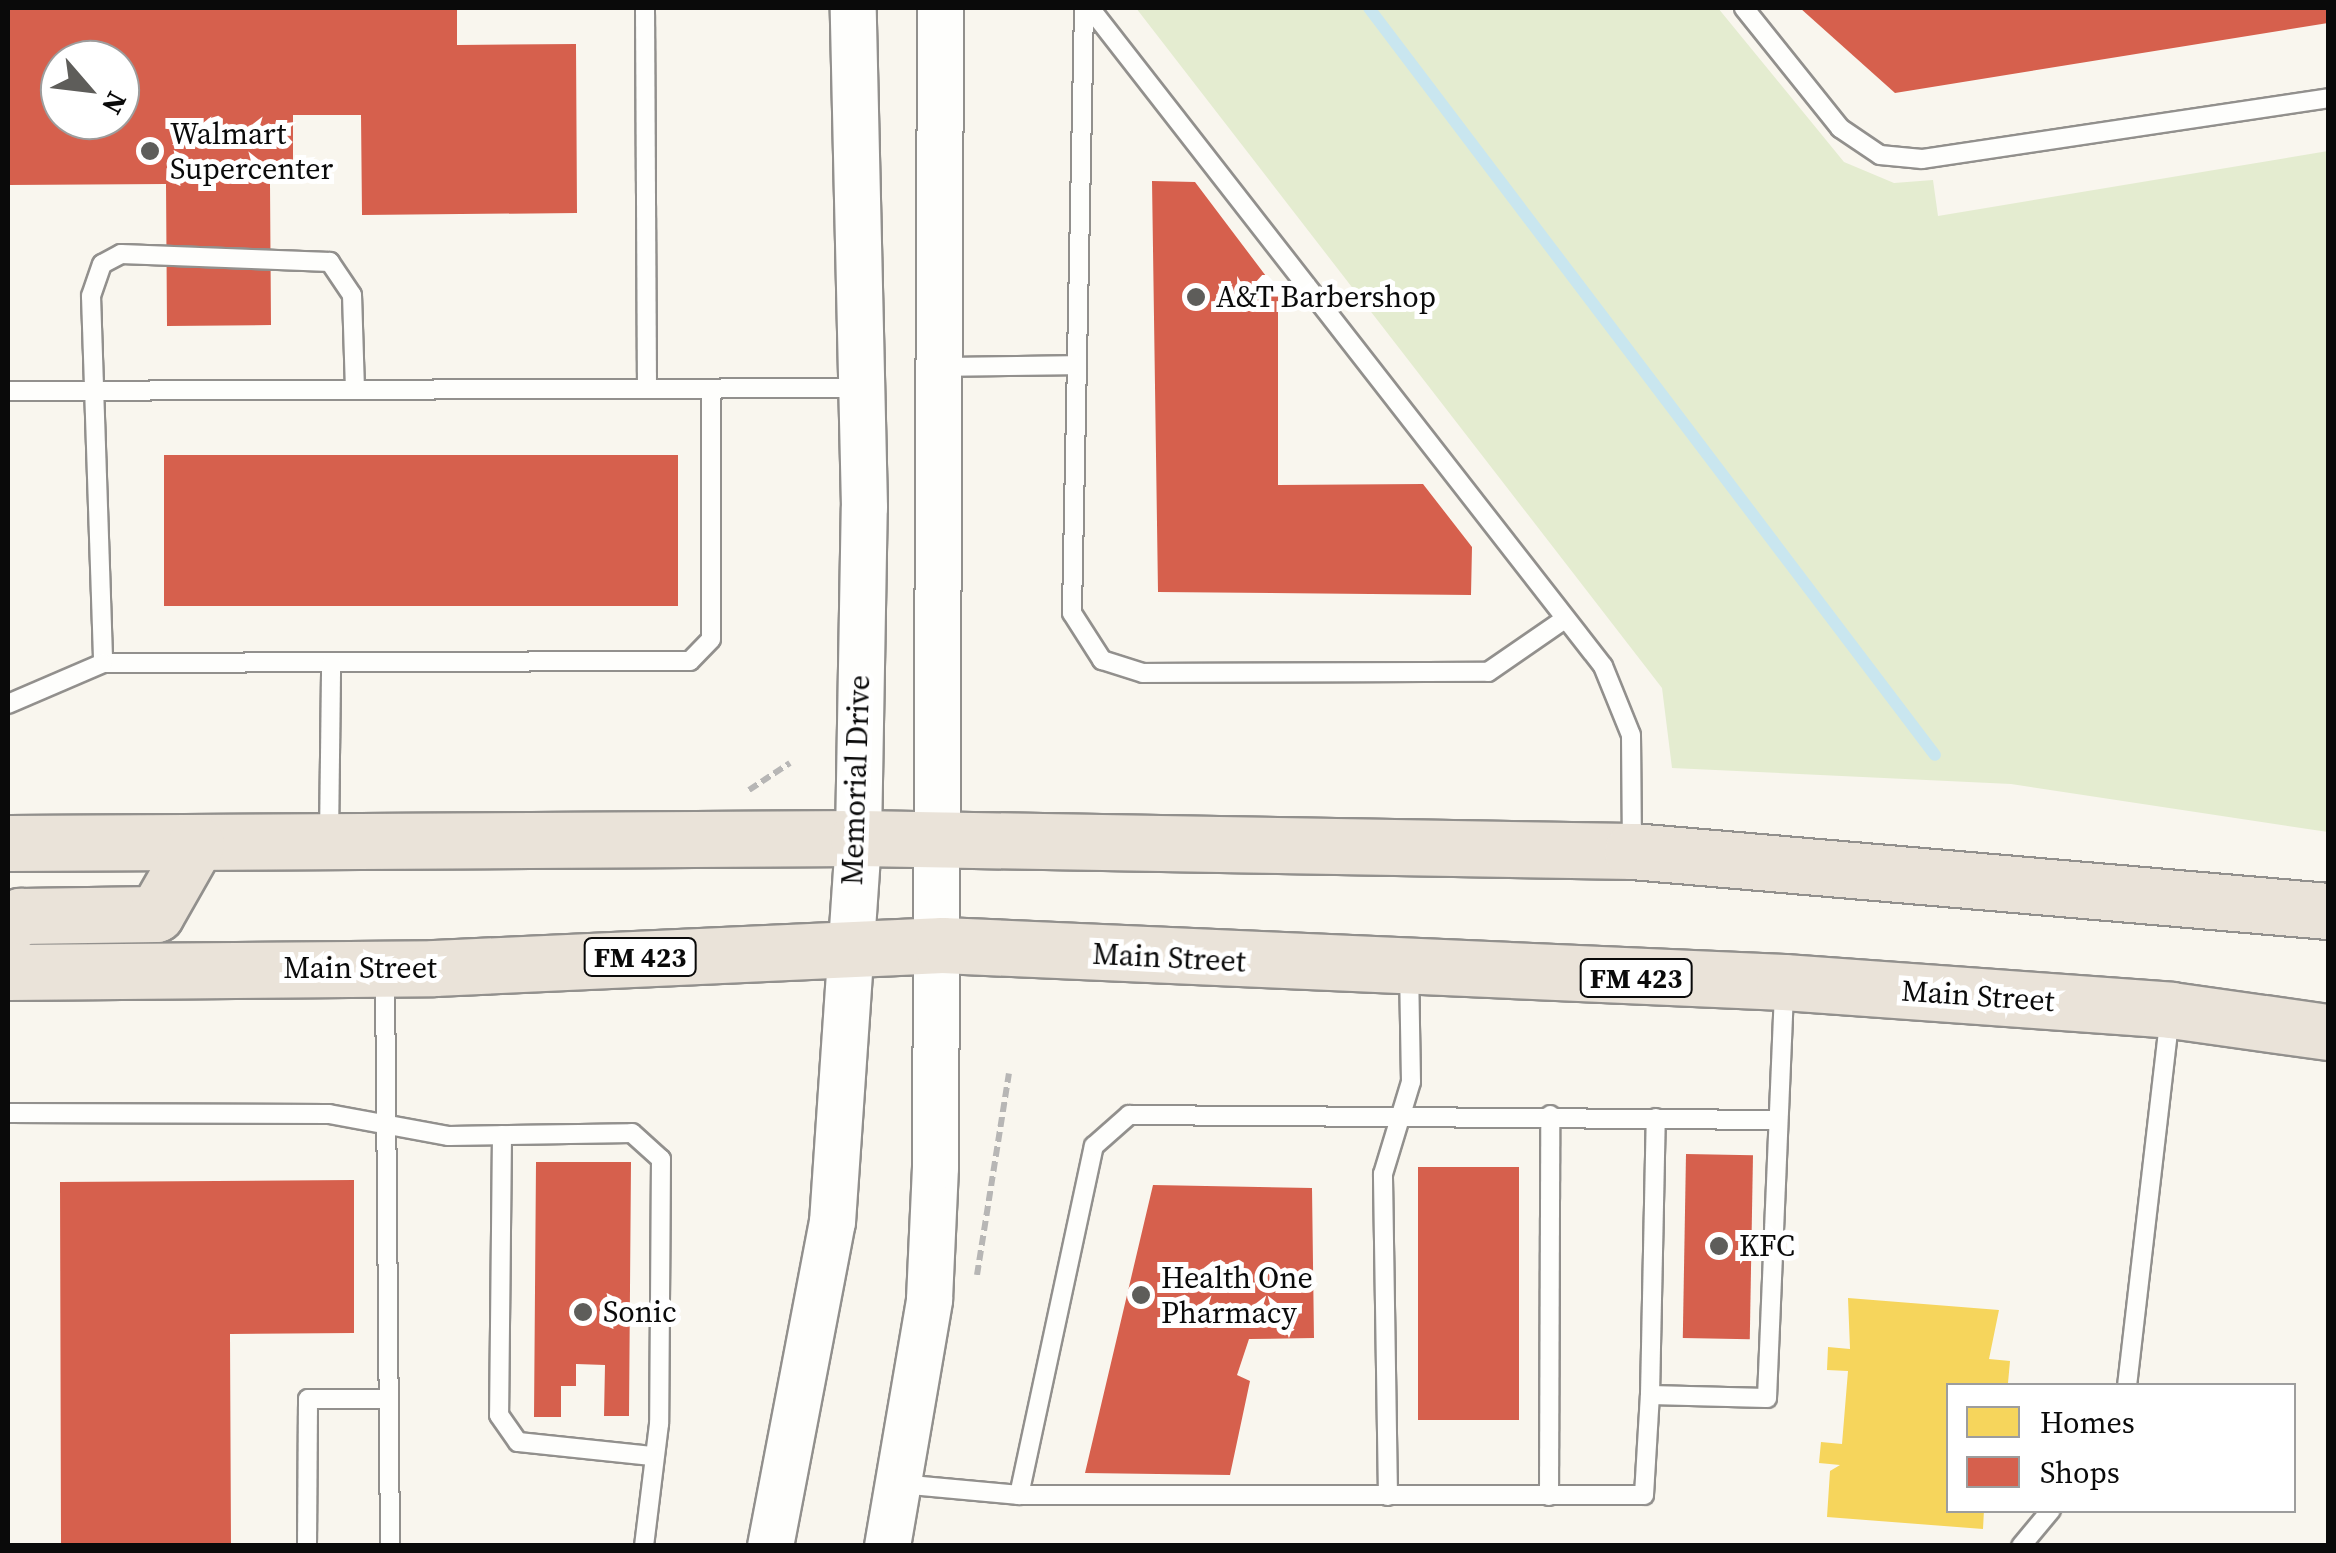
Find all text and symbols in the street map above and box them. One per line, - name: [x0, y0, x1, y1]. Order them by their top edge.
- north arrow: [40, 40, 140, 140]
- text: N: [93, 85, 136, 121]
- place label: Walmart Supercenter: [170, 116, 333, 186]
- marker: Walmart Supercenter: [139, 140, 161, 162]
- place label: A&T Barbershop: [1216, 279, 1437, 315]
- marker: A&T Barbershop: [1185, 286, 1207, 308]
- street label: Memorial Drive: [834, 674, 878, 886]
- road number: FM 423: [582, 934, 698, 980]
- street label: Main Street: [1091, 936, 1247, 980]
- street label: Main Street: [283, 950, 437, 986]
- road number: FM 423: [1578, 955, 1694, 1001]
- street label: Main Street: [1900, 973, 2056, 1019]
- place label: KFC: [1739, 1228, 1795, 1264]
- marker: KFC: [1708, 1235, 1730, 1257]
- place label: Health One Pharmacy: [1161, 1260, 1313, 1330]
- marker: Health One Pharmacy: [1130, 1284, 1152, 1306]
- place label: Sonic: [603, 1294, 677, 1330]
- marker: Sonic: [572, 1301, 594, 1323]
- legend: [1946, 1383, 2296, 1513]
- text: Homes: [2040, 1402, 2135, 1443]
- text: Shops: [2040, 1452, 2120, 1493]

